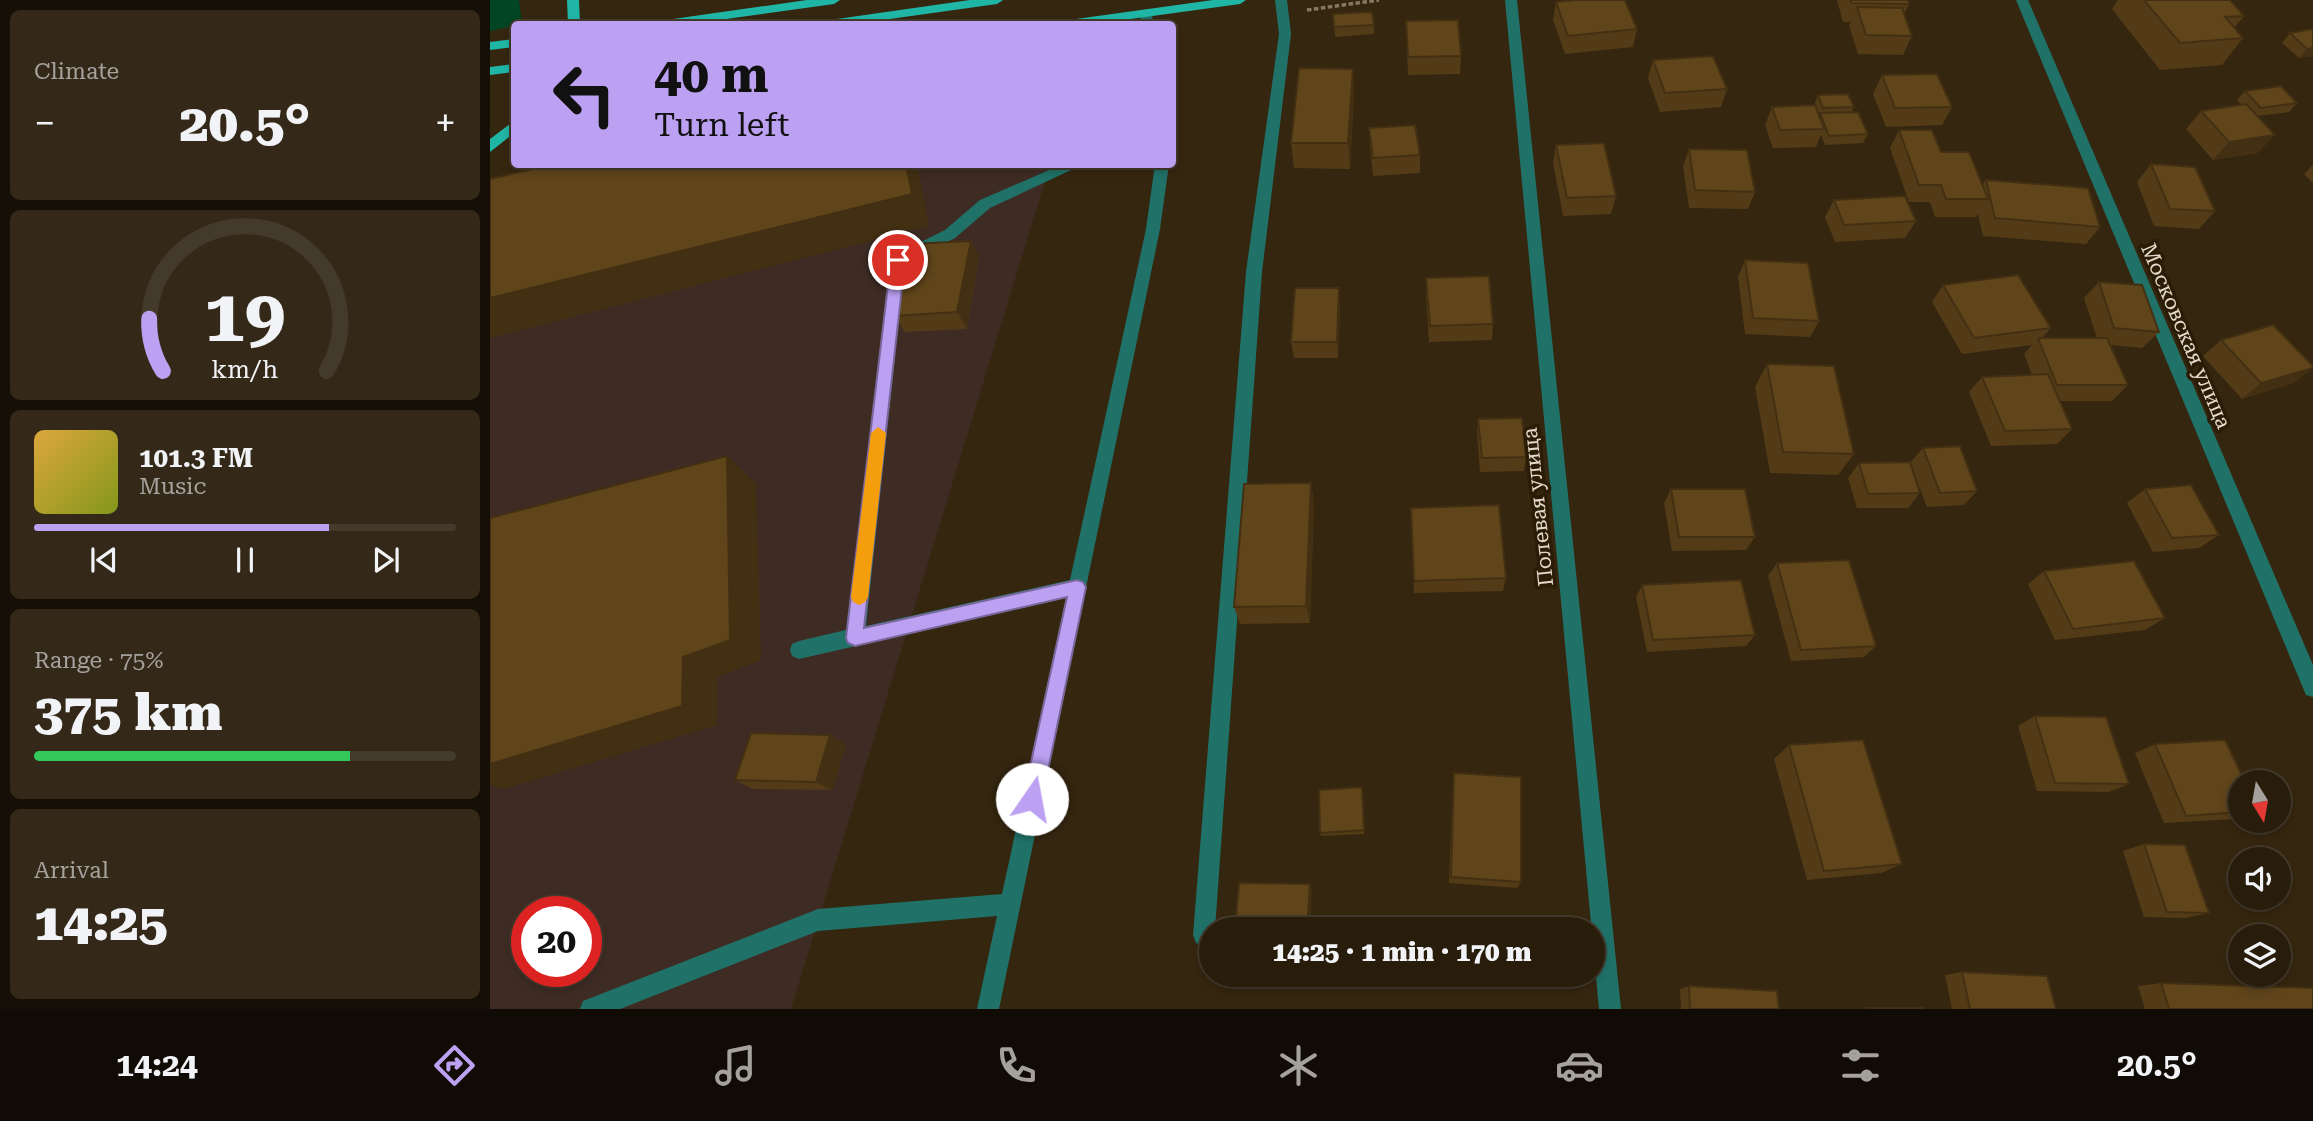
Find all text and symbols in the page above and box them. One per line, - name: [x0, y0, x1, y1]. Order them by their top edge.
- text: 40 m: [654, 47, 769, 104]
- icon: left: [539, 49, 630, 140]
- text: Climate: [34, 58, 119, 85]
- text: 20.5°: [180, 93, 310, 154]
- text: −: [34, 101, 55, 145]
- text: +: [435, 101, 456, 145]
- text: Turn left: [654, 106, 789, 144]
- pin: [868, 230, 928, 290]
- street label: Московская улица: [2136, 240, 2236, 433]
- icon: arrive: [879, 241, 917, 279]
- text: 19: [204, 274, 286, 359]
- text: km/h: [212, 354, 278, 383]
- street label: Полевая улица: [1518, 426, 1558, 588]
- text: 101.3 FM: [139, 443, 253, 473]
- text: Music: [139, 473, 206, 500]
- icon: previous: [85, 541, 123, 579]
- icon: pause: [226, 541, 264, 579]
- icon: next: [367, 541, 405, 579]
- text: Range · 75%: [34, 647, 163, 674]
- text: 375 km: [34, 682, 222, 743]
- position arrow: [995, 762, 1069, 836]
- north arrow: [2228, 770, 2291, 833]
- map controls: [2228, 770, 2291, 987]
- button: sound: [2228, 847, 2291, 910]
- text: Arrival: [34, 857, 109, 884]
- text: 14:25: [34, 892, 168, 953]
- speed limit sign: 20: [511, 896, 602, 987]
- button: layers: [2228, 924, 2291, 987]
- text: 14:25 · 1 min · 170 m: [1272, 937, 1532, 967]
- icon: directions: [430, 1041, 479, 1090]
- icon: music: [711, 1041, 760, 1090]
- icon: phone: [992, 1041, 1041, 1090]
- icon: climate: [1274, 1041, 1323, 1090]
- icon: car: [1555, 1041, 1604, 1090]
- icon: filters: [1836, 1041, 1885, 1090]
- text: 14:24: [116, 1046, 198, 1084]
- text: 20.5°: [2117, 1046, 2197, 1084]

